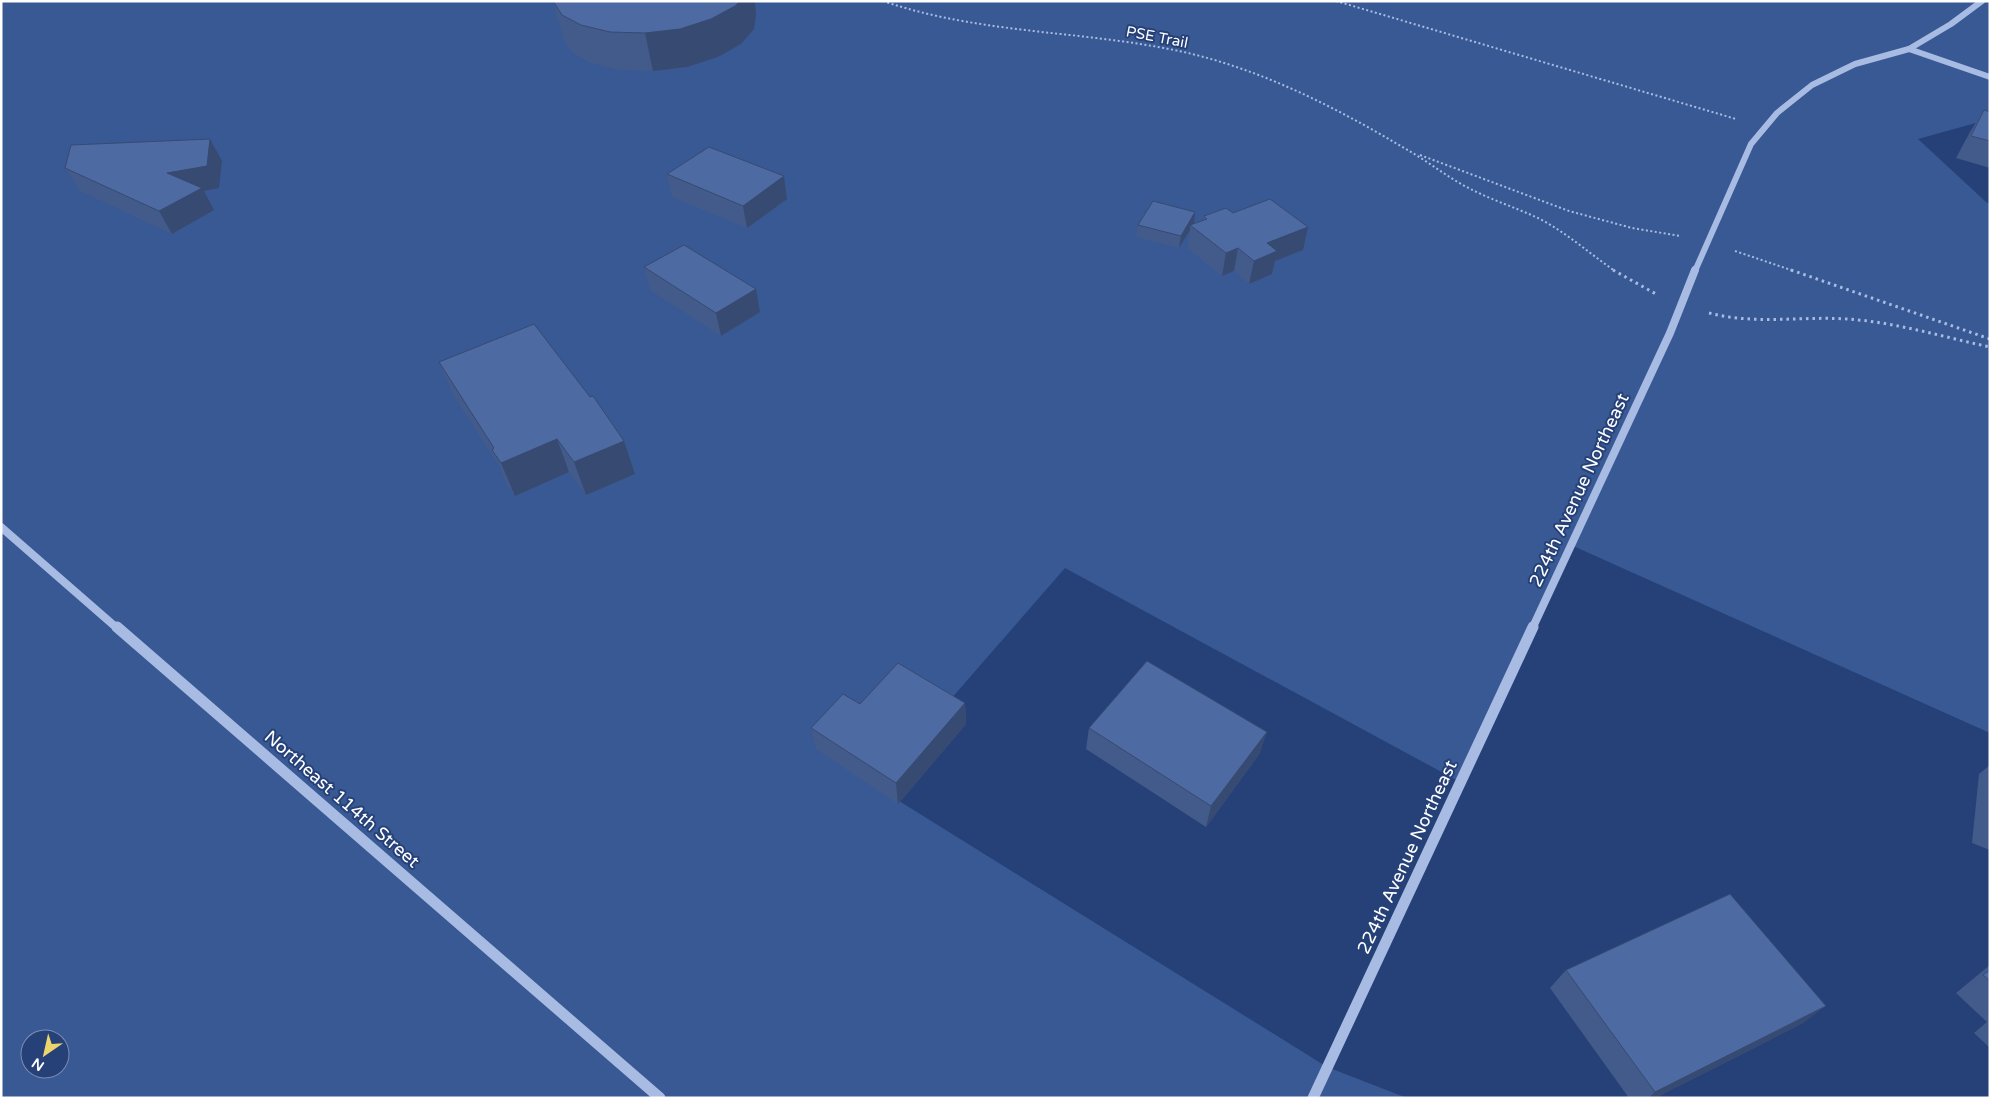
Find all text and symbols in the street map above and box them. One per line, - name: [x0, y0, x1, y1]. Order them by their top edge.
- street label: PSE Trail: [1125, 22, 1189, 52]
- street label: 224th Avenue Northeast: [1524, 390, 1634, 590]
- street label: Northeast 114th Street: [260, 726, 424, 872]
- street label: 224th Avenue Northeast: [1352, 757, 1462, 957]
- north arrow: [20, 1029, 70, 1079]
- text: N: [29, 1054, 47, 1075]

